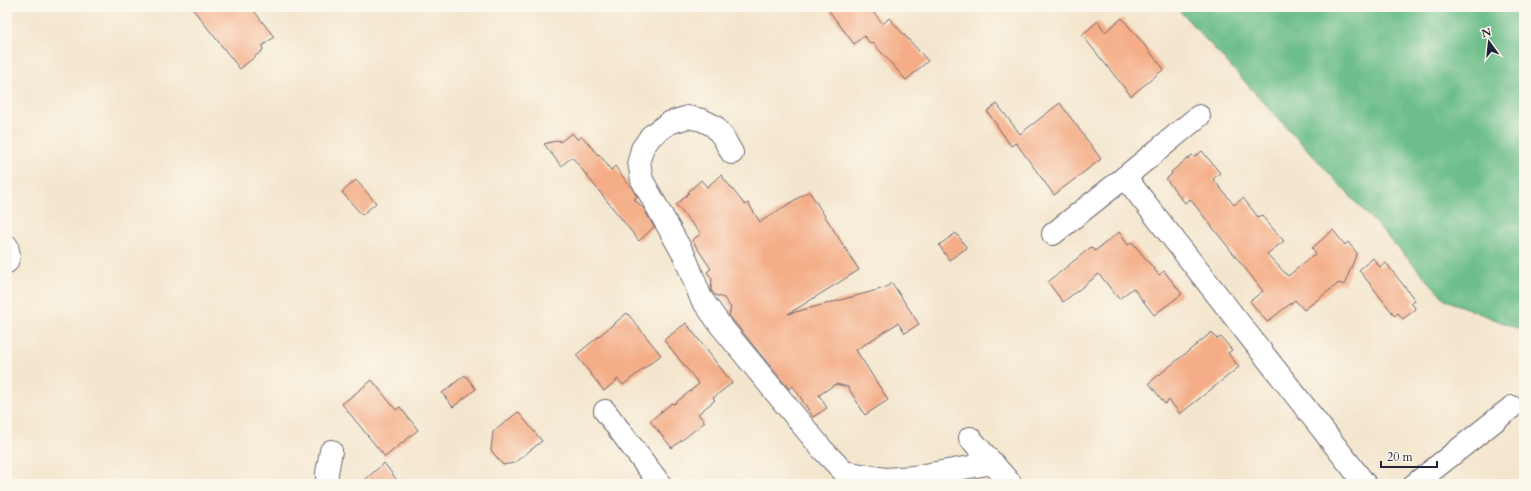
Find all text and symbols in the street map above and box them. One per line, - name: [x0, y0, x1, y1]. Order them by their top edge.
- north arrow: [1469, 22, 1509, 62]
- text: N: [1480, 24, 1494, 41]
- scale bar: [1381, 443, 1437, 469]
- text: 20 m: [1387, 449, 1414, 465]

